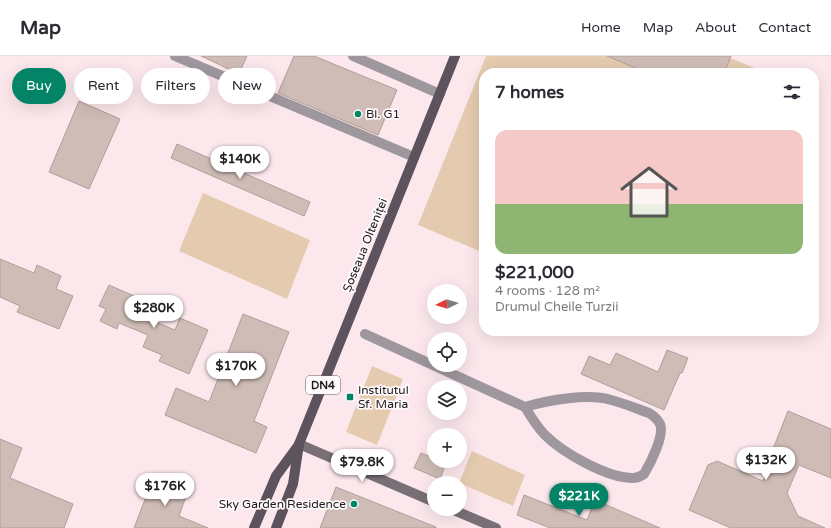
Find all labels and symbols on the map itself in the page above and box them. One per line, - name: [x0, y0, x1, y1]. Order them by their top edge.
- place label: Bl. G1: [366, 107, 400, 121]
- marker: Bl. G1: [353, 109, 363, 119]
- pin: $140K: [212, 146, 268, 180]
- street label: Șoseaua Olteniței: [340, 196, 390, 294]
- north arrow: [427, 284, 467, 324]
- pin: $280K: [126, 295, 182, 329]
- pin: $170K: [208, 353, 264, 387]
- road number: DN4: [306, 376, 340, 394]
- place label: Institutul Sf. Maria: [358, 383, 409, 411]
- marker: Institutul Sf. Maria: [345, 392, 355, 402]
- pin: $132K: [738, 447, 794, 481]
- pin: $79.8K: [329, 449, 395, 483]
- pin: $176K: [137, 473, 193, 507]
- pin: $221K: [551, 483, 607, 517]
- place label: Sky Garden Residence: [219, 497, 346, 511]
- marker: Sky Garden Residence: [349, 499, 359, 509]

